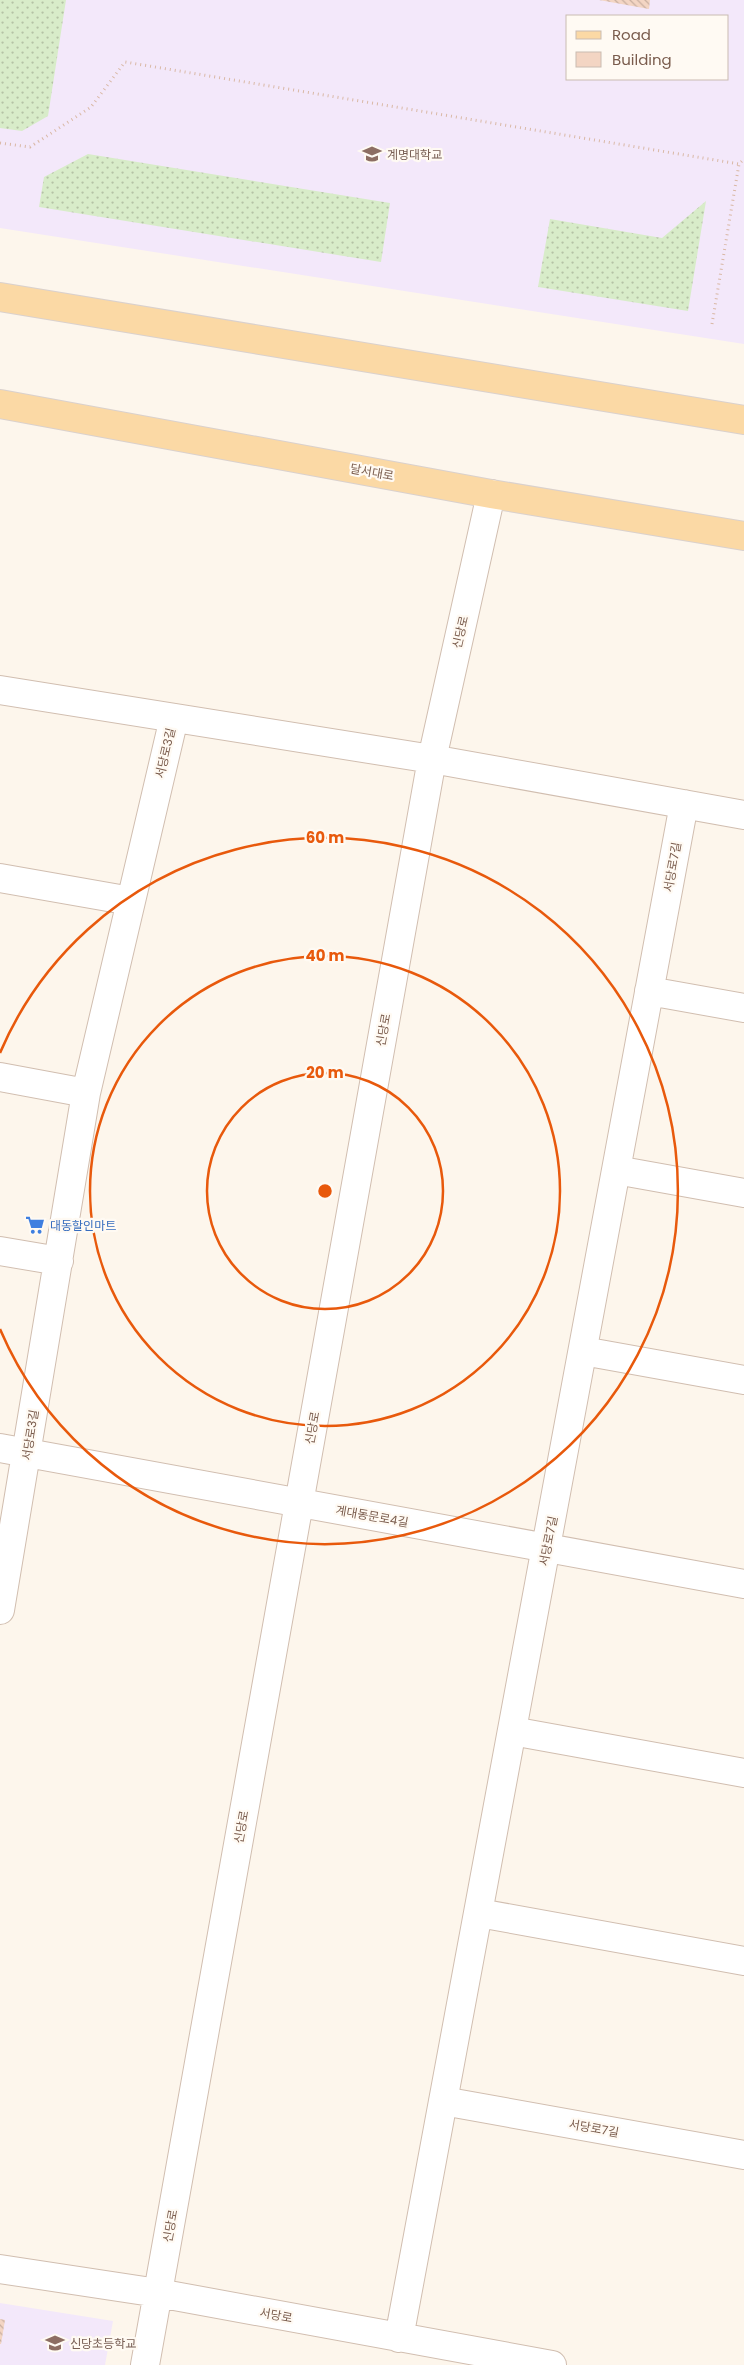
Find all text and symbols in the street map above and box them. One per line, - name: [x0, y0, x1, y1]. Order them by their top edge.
- legend: [566, 15, 729, 80]
- text: Road: [612, 24, 651, 45]
- text: Building: [612, 49, 672, 70]
- school or university icon: 계명대학교: [361, 143, 383, 165]
- place label: 계명대학교: [387, 146, 442, 163]
- street label: 달서대로: [349, 460, 395, 484]
- street label: 신당로: [448, 614, 472, 650]
- street label: 서당로3길: [151, 726, 179, 780]
- text: 60 m: [306, 827, 344, 848]
- street label: 서당로7길: [659, 841, 685, 893]
- text: 40 m: [305, 945, 345, 966]
- street label: 신당로: [372, 1012, 394, 1048]
- text: 20 m: [306, 1062, 344, 1083]
- centre of rings: [316, 1182, 334, 1200]
- supermarket icon: 대동할인마트: [24, 1214, 46, 1236]
- place label: 대동할인마트: [50, 1217, 116, 1234]
- street label: 서당로3길: [18, 1408, 42, 1462]
- street label: 신당로: [301, 1410, 323, 1446]
- street label: 계대동문로4길: [334, 1501, 410, 1531]
- street label: 서당로7길: [535, 1514, 561, 1568]
- street label: 신당로: [230, 1809, 252, 1845]
- street label: 서당로7길: [568, 2115, 620, 2141]
- street label: 신당로: [159, 2208, 181, 2244]
- street label: 서당로: [258, 2304, 294, 2326]
- school or university icon: 신당초등학교: [44, 2332, 66, 2354]
- place label: 신당초등학교: [70, 2335, 136, 2352]

